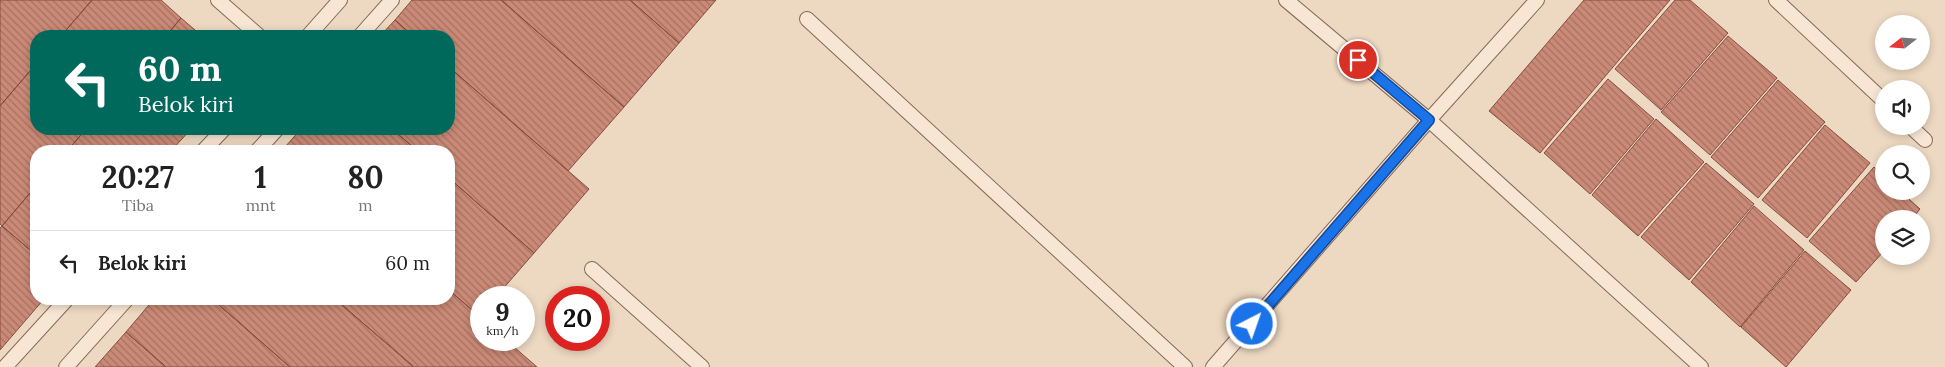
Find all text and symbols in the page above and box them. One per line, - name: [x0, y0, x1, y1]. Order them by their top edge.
- north arrow: [1875, 15, 1930, 70]
- map controls: [1875, 15, 1930, 265]
- pin: [1337, 39, 1379, 81]
- text: 60 m: [138, 46, 222, 91]
- icon: arrive: [1344, 46, 1372, 74]
- icon: left: [55, 50, 120, 115]
- button: sound: [1875, 80, 1930, 135]
- text: Belok kiri: [138, 90, 234, 118]
- button: search: [1875, 145, 1930, 200]
- text: 20:27: [102, 158, 174, 196]
- text: 1: [255, 158, 267, 196]
- text: 80: [347, 158, 383, 196]
- text: Tiba: [122, 195, 154, 215]
- text: mnt: [246, 195, 276, 215]
- text: m: [358, 195, 373, 215]
- button: layers: [1875, 210, 1930, 265]
- icon: left: [55, 249, 83, 277]
- text: Belok kiri: [98, 251, 187, 275]
- text: 60 m: [385, 251, 430, 275]
- speed limit sign: 20: [545, 286, 610, 351]
- text: 9: [495, 296, 510, 328]
- position arrow: [1225, 297, 1277, 349]
- text: km/h: [486, 323, 519, 338]

